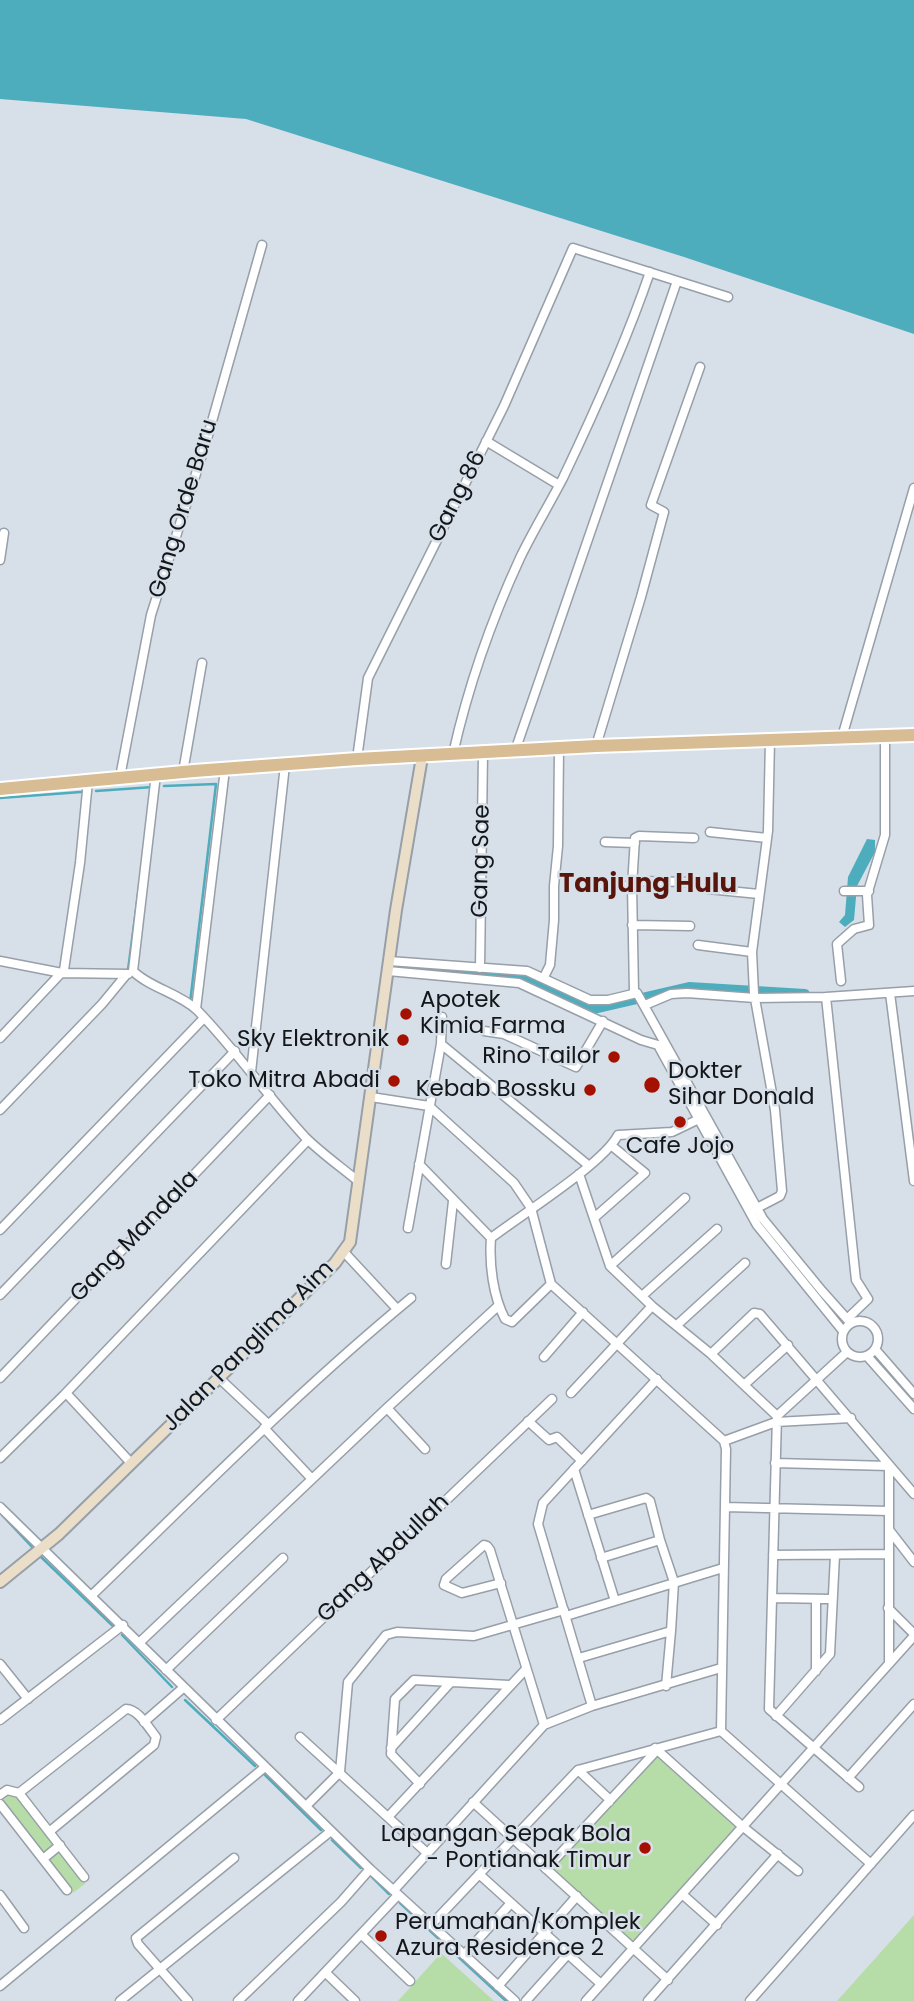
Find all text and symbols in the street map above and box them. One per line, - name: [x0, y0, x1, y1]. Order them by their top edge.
- street label: Gang Orde Baru: [144, 416, 224, 602]
- street label: Gang 86: [423, 447, 493, 547]
- street label: Gang Sae: [467, 804, 497, 918]
- district label: Tanjung Hulu: [559, 869, 737, 901]
- place label: Apotek Kimia Farma: [420, 987, 565, 1041]
- marker: Apotek Kimia Farma: [398, 1006, 414, 1022]
- place label: Sky Elektronik: [237, 1026, 389, 1054]
- marker: Sky Elektronik: [395, 1032, 411, 1048]
- place label: Rino Tailor: [482, 1043, 600, 1071]
- marker: Rino Tailor: [606, 1049, 622, 1065]
- place label: Dokter Sihar Donald: [668, 1058, 815, 1112]
- place label: Toko Mitra Abadi: [188, 1067, 380, 1095]
- marker: Toko Mitra Abadi: [386, 1073, 402, 1089]
- marker: Dokter Sihar Donald: [642, 1075, 662, 1095]
- place label: Kebab Bossku: [416, 1076, 576, 1104]
- marker: Kebab Bossku: [582, 1082, 598, 1098]
- marker: Cafe Jojo: [672, 1114, 688, 1130]
- place label: Cafe Jojo: [626, 1133, 734, 1161]
- street label: Gang Mandala: [65, 1165, 205, 1309]
- street label: Jalan Panglima Aim: [158, 1256, 340, 1438]
- street label: Gang Abdullah: [312, 1489, 456, 1629]
- place label: Lapangan Sepak Bola - Pontianak Timur: [381, 1821, 631, 1875]
- marker: Lapangan Sepak Bola - Pontianak Timur: [637, 1840, 653, 1856]
- place label: Perumahan/Komplek Azura Residence 2: [395, 1909, 641, 1963]
- marker: Perumahan/Komplek Azura Residence 2: [373, 1928, 389, 1944]

